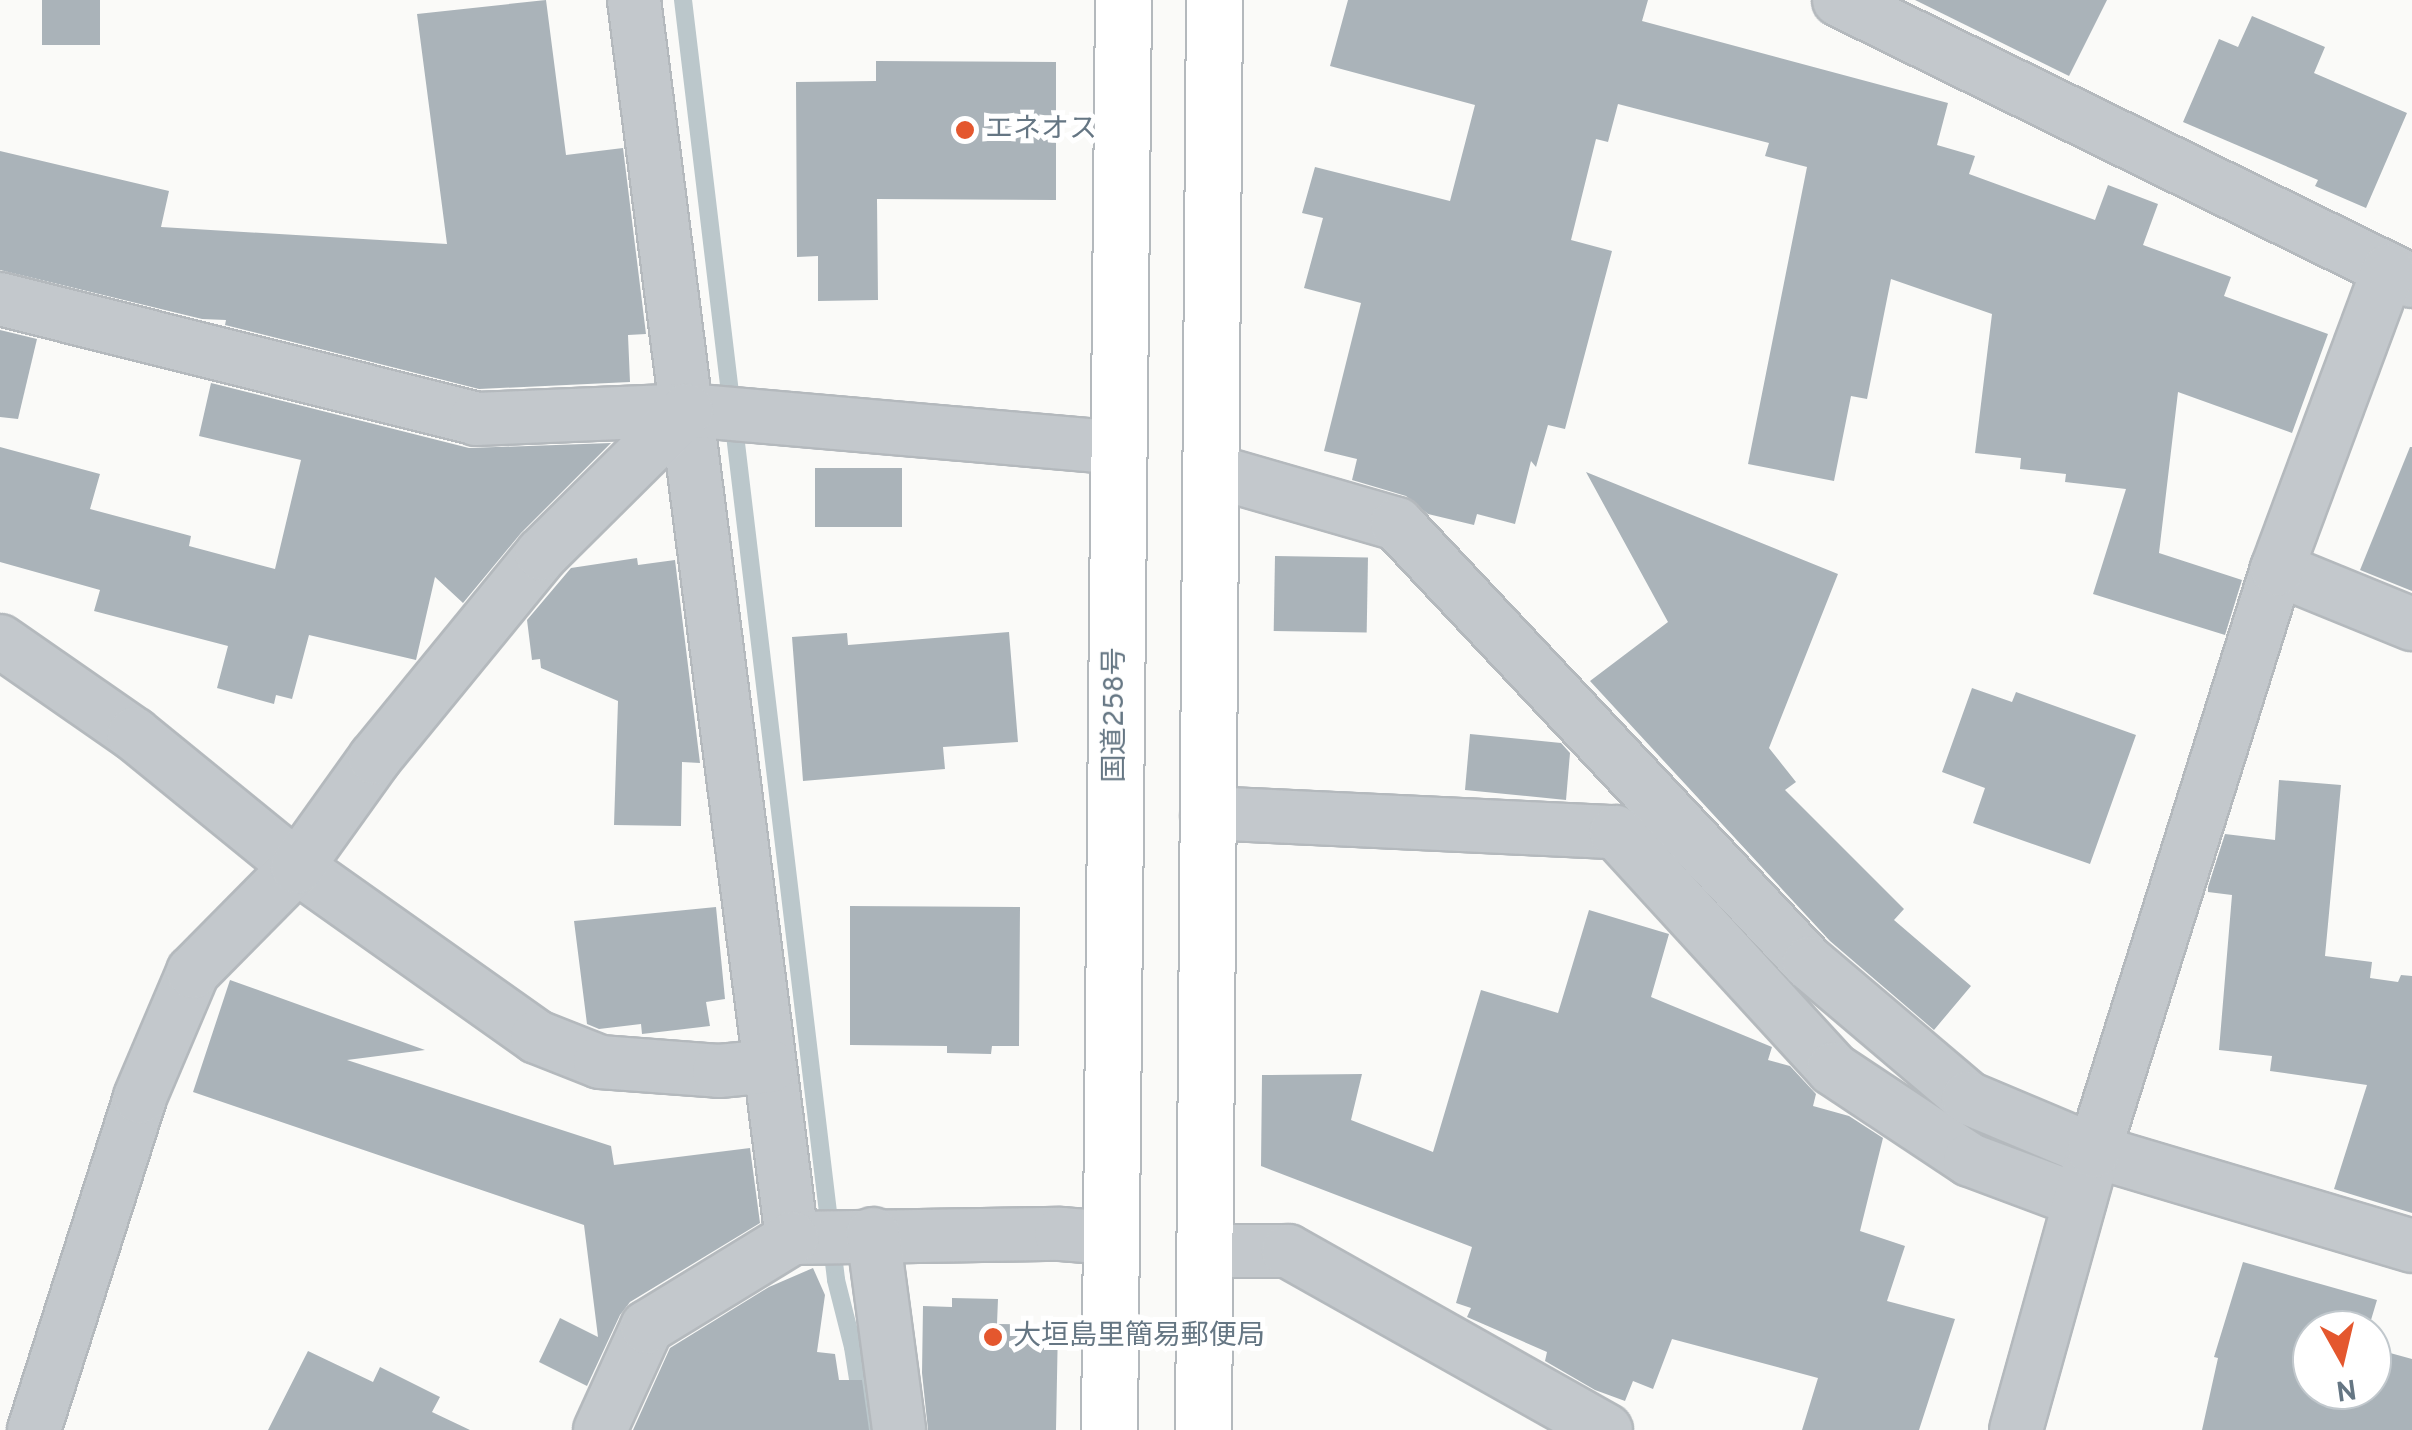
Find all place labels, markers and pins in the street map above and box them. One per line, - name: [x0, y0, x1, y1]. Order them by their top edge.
- place label: エネオス: [985, 113, 1097, 147]
- marker: エネオス: [954, 119, 976, 141]
- place label: 大垣島里簡易郵便局: [1013, 1320, 1265, 1354]
- marker: 大垣島里簡易郵便局: [982, 1326, 1004, 1348]

